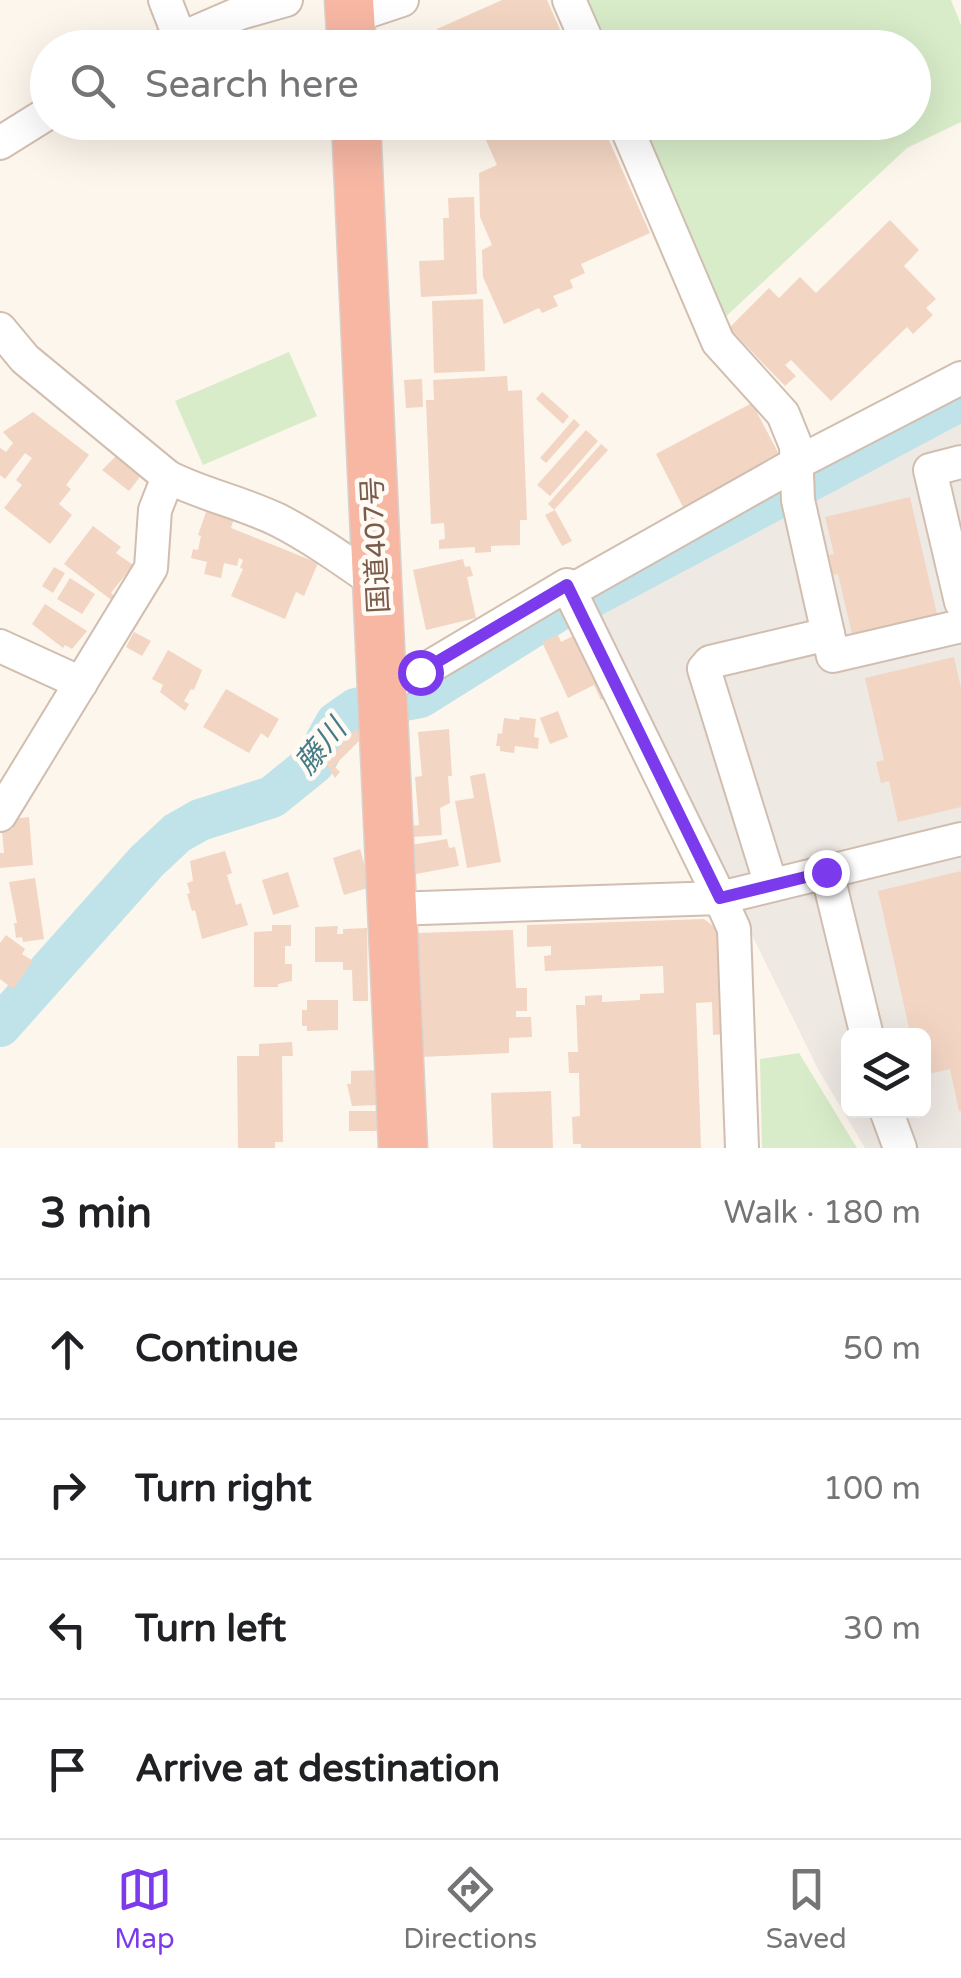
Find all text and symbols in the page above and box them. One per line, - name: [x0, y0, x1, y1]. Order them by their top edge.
- search box: [30, 30, 931, 140]
- icon: search: [65, 58, 120, 113]
- text: Search here: [145, 62, 359, 108]
- street label: 国道407号: [355, 476, 397, 614]
- route start: [398, 650, 444, 696]
- water label: 藤川: [288, 710, 356, 782]
- route end: [804, 850, 850, 896]
- map controls: [841, 1028, 931, 1118]
- button: layers: [841, 1028, 931, 1118]
- text: 3 min: [40, 1188, 152, 1239]
- text: Walk · 180 m: [724, 1194, 921, 1232]
- icon: ahead: [40, 1322, 95, 1377]
- text: Continue: [135, 1326, 298, 1372]
- text: 50 m: [843, 1330, 921, 1368]
- icon: right: [40, 1462, 95, 1517]
- text: Turn right: [135, 1466, 312, 1512]
- text: 100 m: [823, 1470, 921, 1508]
- icon: left: [40, 1602, 95, 1657]
- text: Turn left: [135, 1606, 286, 1652]
- text: 30 m: [843, 1610, 921, 1648]
- icon: arrive: [40, 1742, 95, 1797]
- text: Arrive at destination: [135, 1746, 500, 1792]
- tab: Map: [114, 1862, 175, 1956]
- tab: Directions: [403, 1862, 537, 1956]
- tab: Saved: [766, 1862, 847, 1956]

